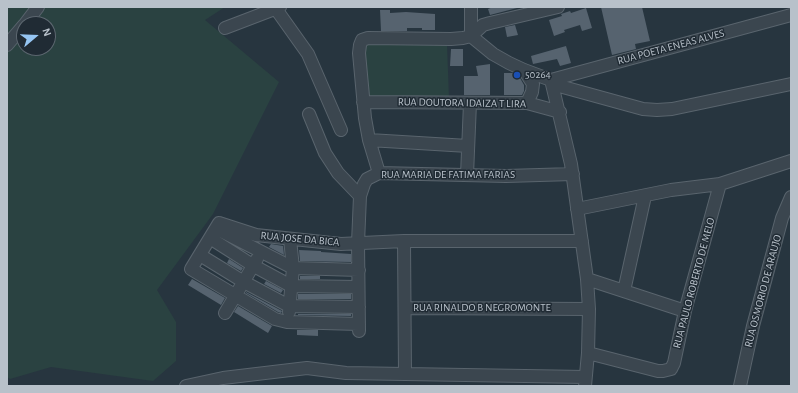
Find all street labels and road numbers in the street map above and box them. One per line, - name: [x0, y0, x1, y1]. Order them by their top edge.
- street label: RUA POETA ENEAS ALVES: [616, 26, 726, 68]
- street label: RUA DOUTORA IDAIZA T LIRA: [398, 95, 526, 111]
- street label: RUA MARIA DE FATIMA FARIAS: [381, 168, 515, 182]
- street label: RUA PAULO ROBERTO DE MELO: [670, 216, 718, 350]
- street label: RUA JOSE DA BICA: [260, 229, 340, 249]
- street label: RUA OSMORIO DE ARAUJO: [742, 233, 784, 349]
- street label: RUA RINALDO B NEGROMONTE: [413, 301, 551, 315]

